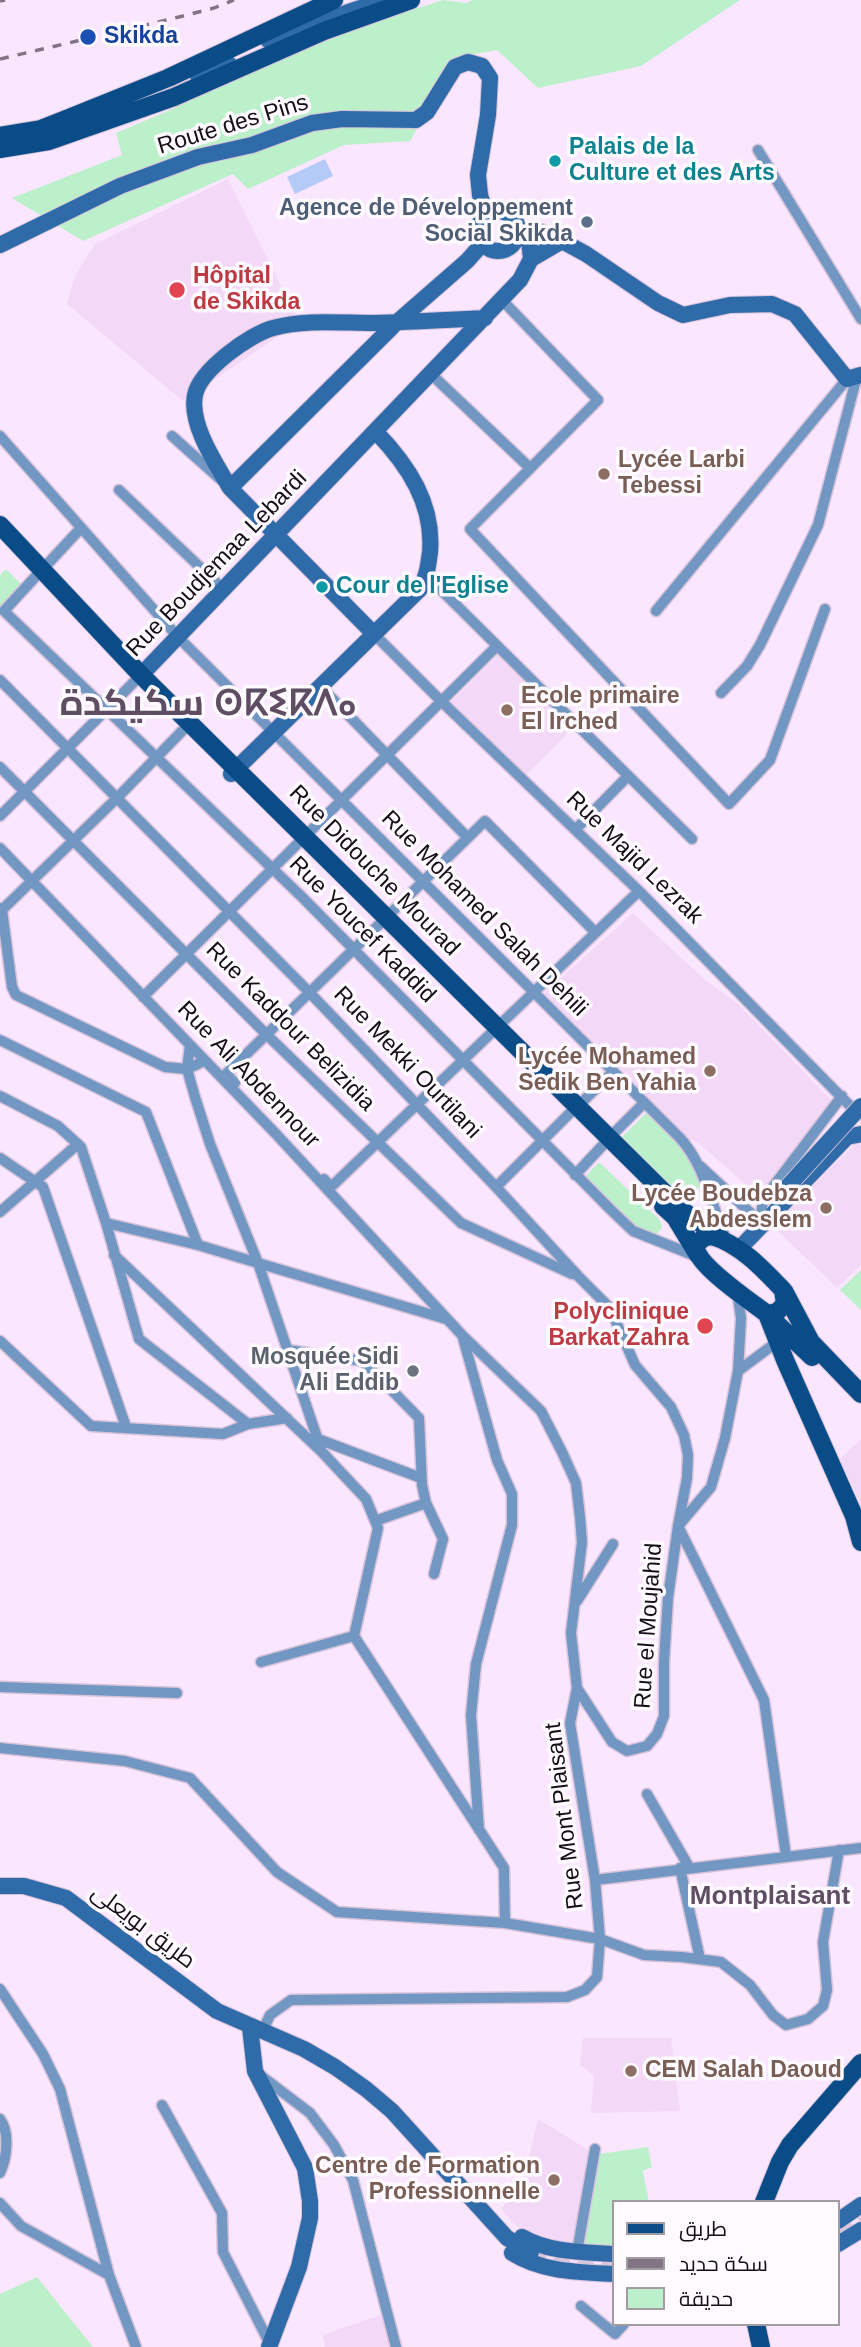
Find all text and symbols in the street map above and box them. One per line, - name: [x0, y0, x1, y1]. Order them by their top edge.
- place label: Skikda: [104, 23, 178, 51]
- marker: Skikda: [78, 27, 98, 47]
- street label: Route des Pins: [154, 89, 312, 161]
- place label: Palais de la Culture et des Arts: [569, 134, 775, 188]
- marker: Palais de la Culture et des Arts: [547, 153, 563, 169]
- place label: Agence de Développement Social Skikda: [279, 195, 573, 249]
- marker: Agence de Développement Social Skikda: [579, 214, 595, 230]
- place label: Hôpital de Skikda: [193, 263, 300, 317]
- marker: Hôpital de Skikda: [167, 280, 187, 300]
- place label: Lycée Larbi Tebessi: [618, 447, 745, 501]
- street label: Rue Boudjemaa Lebardi: [121, 465, 313, 663]
- marker: Lycée Larbi Tebessi: [596, 466, 612, 482]
- place label: Cour de l'Eglise: [336, 573, 509, 601]
- marker: Cour de l'Eglise: [314, 579, 330, 595]
- district label: سكيكدة ⵙⴽⵉⴽⴷⴰ: [60, 683, 356, 727]
- place label: Ecole primaire El Irched: [521, 683, 680, 737]
- marker: Ecole primaire El Irched: [499, 702, 515, 718]
- street label: Rue Didouche Mourad: [283, 780, 465, 962]
- street label: Rue Majid Lezrak: [560, 786, 708, 930]
- street label: Rue Mohamed Salah Dehili: [375, 805, 593, 1023]
- street label: Rue Youcef Kaddid: [283, 851, 441, 1009]
- street label: Rue Kaddour Belizidia: [200, 937, 380, 1117]
- street label: Rue Mekki Ourtilani: [327, 981, 487, 1145]
- street label: Rue Ali Abdennour: [171, 996, 325, 1154]
- place label: Lycée Mohamed Sedik Ben Yahia: [518, 1044, 696, 1098]
- marker: Lycée Mohamed Sedik Ben Yahia: [702, 1063, 718, 1079]
- place label: Lycée Boudebza Abdesslem: [631, 1181, 812, 1235]
- marker: Lycée Boudebza Abdesslem: [818, 1200, 834, 1216]
- place label: Polyclinique Barkat Zahra: [548, 1299, 689, 1353]
- marker: Polyclinique Barkat Zahra: [695, 1316, 715, 1336]
- place label: Mosquée Sidi Ali Eddib: [251, 1344, 399, 1398]
- marker: Mosquée Sidi Ali Eddib: [405, 1363, 421, 1379]
- street label: Rue el Moujahid: [629, 1542, 669, 1710]
- street label: Rue Mont Plaisant: [540, 1721, 590, 1911]
- street label: طريق بويعلى: [85, 1879, 201, 1975]
- district label: Montplaisant: [690, 1881, 850, 1913]
- place label: CEM Salah Daoud: [645, 2057, 842, 2085]
- marker: CEM Salah Daoud: [623, 2063, 639, 2079]
- place label: Centre de Formation Professionnelle: [315, 2153, 540, 2207]
- marker: Centre de Formation Professionnelle: [546, 2172, 562, 2188]
- legend: [612, 2200, 840, 2326]
- text: طريق: [679, 2217, 727, 2240]
- text: سكة حديد: [679, 2252, 768, 2275]
- text: حديقة: [679, 2287, 733, 2310]

